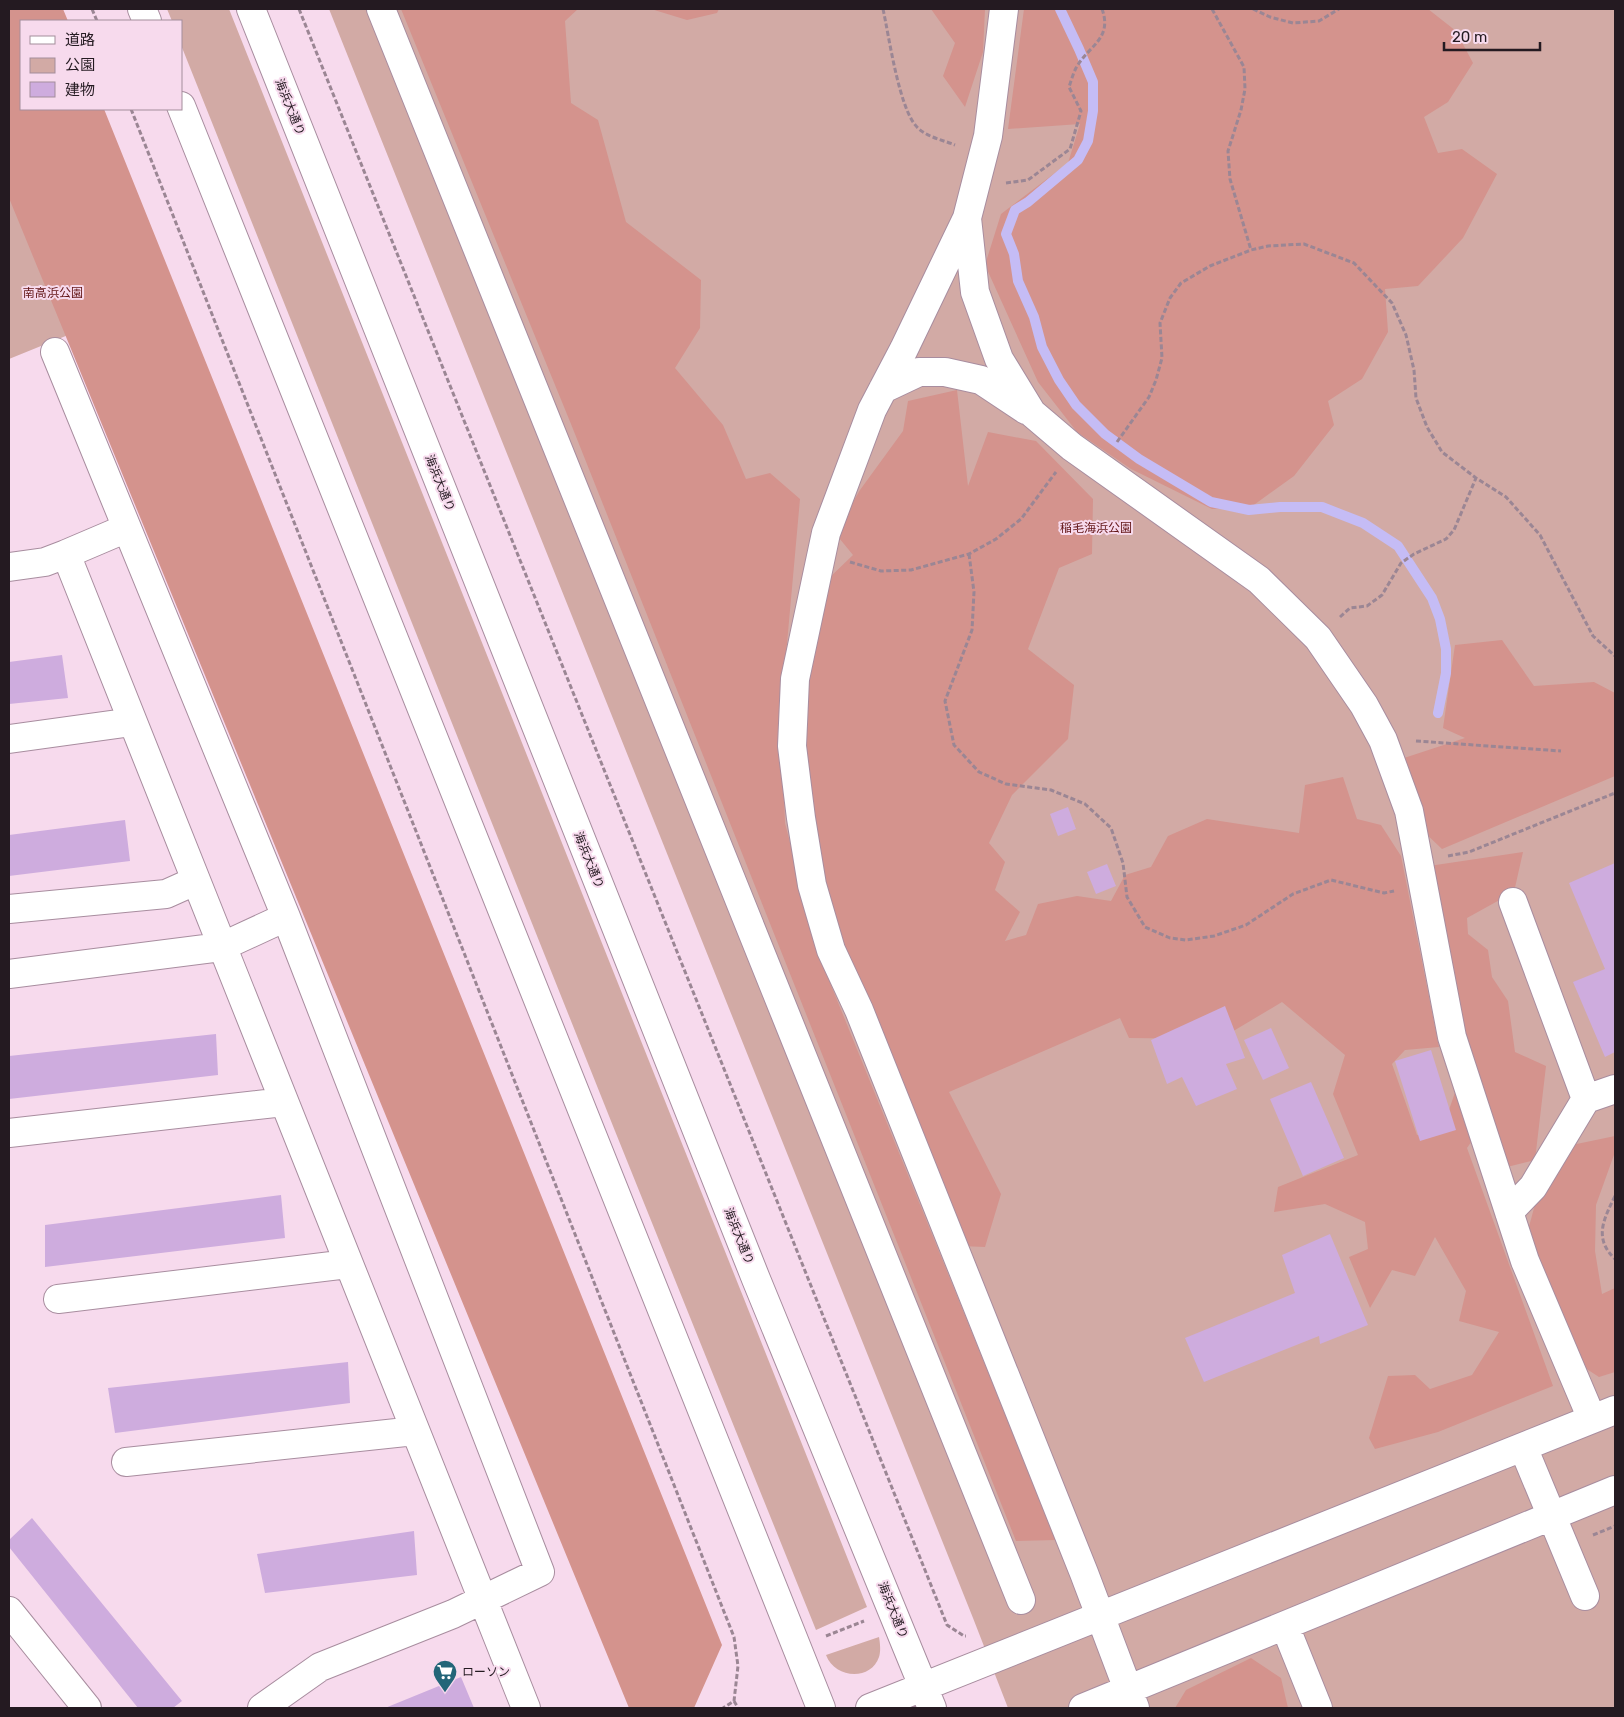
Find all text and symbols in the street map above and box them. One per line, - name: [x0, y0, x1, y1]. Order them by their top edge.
- legend: [20, 20, 182, 110]
- scale bar: [1444, 20, 1540, 52]
- text: 20 m: [1452, 28, 1487, 46]
- text: 道路: [65, 31, 95, 49]
- text: 公園: [65, 56, 95, 74]
- street label: 海浜大通り: [272, 77, 308, 137]
- text: 建物: [65, 81, 95, 99]
- park label: 南高浜公園: [23, 286, 83, 300]
- street label: 海浜大通り: [422, 453, 458, 513]
- park label: 稲毛海浜公園: [1060, 521, 1132, 535]
- street label: 海浜大通り: [571, 830, 607, 890]
- street label: 海浜大通り: [721, 1206, 757, 1266]
- street label: 海浜大通り: [875, 1580, 911, 1640]
- supermarket icon: ローソン: [432, 1659, 458, 1693]
- place label: ローソン: [462, 1665, 510, 1679]

